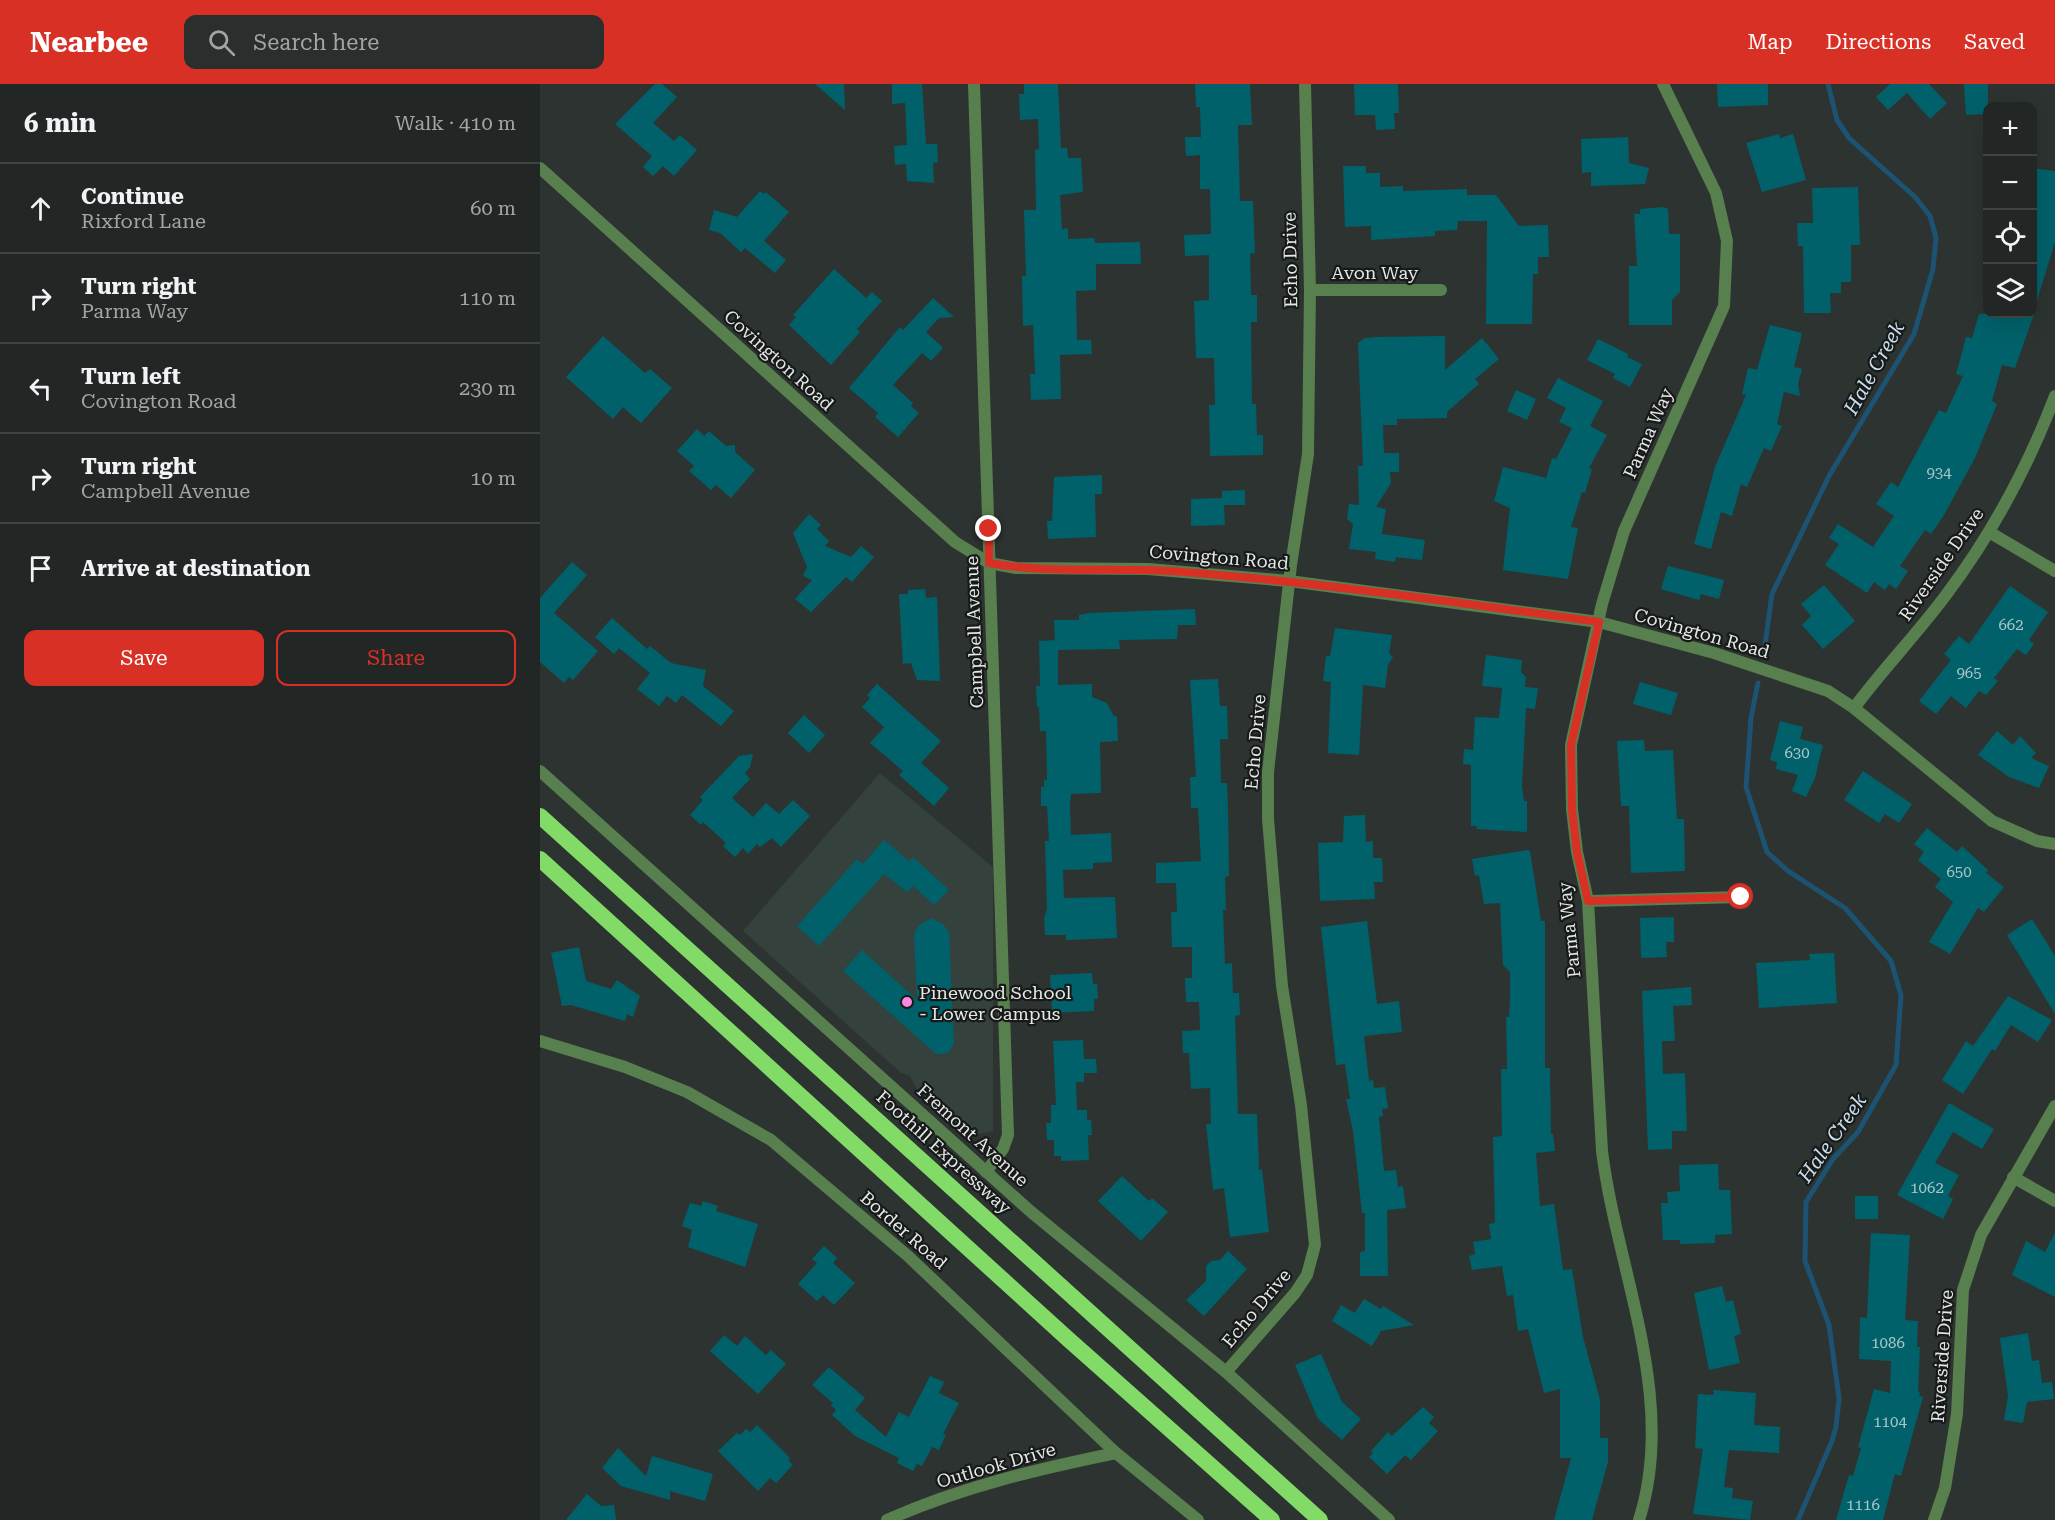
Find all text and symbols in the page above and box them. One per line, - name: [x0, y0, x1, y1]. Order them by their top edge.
- search box: [184, 15, 604, 69]
- text: Nearbee: [30, 26, 148, 59]
- icon: search: [205, 26, 238, 59]
- text: Search here: [253, 30, 379, 55]
- text: Map: [1748, 30, 1792, 54]
- text: Directions: [1825, 30, 1931, 54]
- text: Saved: [1964, 30, 2025, 54]
- map controls: [1983, 102, 2037, 318]
- button: +: [1983, 102, 2037, 156]
- text: 6 min: [24, 108, 96, 138]
- text: Walk · 410 m: [395, 111, 516, 135]
- button: −: [1983, 156, 2037, 210]
- text: Continue: [81, 184, 184, 209]
- icon: ahead: [24, 192, 57, 225]
- text: 60 m: [470, 196, 516, 220]
- text: Rixford Lane: [81, 209, 206, 233]
- button: locate: [1983, 210, 2037, 264]
- street label: Echo Drive: [1279, 212, 1301, 308]
- street label: Avon Way: [1332, 262, 1419, 283]
- button: layers: [1983, 264, 2037, 318]
- text: Turn right: [81, 274, 196, 299]
- icon: right: [24, 282, 57, 315]
- text: 110 m: [459, 286, 516, 310]
- text: Parma Way: [81, 299, 188, 323]
- street label: Covington Road: [720, 305, 838, 415]
- water label: Hale Creek: [1838, 317, 1909, 420]
- text: Turn left: [81, 364, 181, 389]
- icon: left: [24, 372, 57, 405]
- text: 230 m: [459, 376, 516, 400]
- street label: Parma Way: [1619, 384, 1677, 481]
- text: Covington Road: [81, 389, 236, 413]
- text: Turn right: [81, 454, 196, 479]
- icon: right: [24, 462, 57, 495]
- house number: 934: [1926, 464, 1952, 482]
- text: 10 m: [470, 466, 516, 490]
- text: Campbell Avenue: [81, 479, 250, 503]
- street label: Riverside Drive: [1894, 503, 1988, 624]
- route end: [975, 515, 1001, 541]
- street label: Covington Road: [1148, 540, 1290, 574]
- icon: arrive: [24, 552, 57, 585]
- street label: Campbell Avenue: [961, 555, 987, 709]
- text: Arrive at destination: [81, 556, 310, 581]
- street label: Covington Road: [1632, 604, 1773, 663]
- house number: 662: [1998, 616, 2024, 634]
- button: Save: [24, 630, 264, 686]
- button: Share: [276, 630, 516, 686]
- house number: 965: [1956, 664, 1982, 682]
- street label: Echo Drive: [1240, 693, 1270, 791]
- house number: 630: [1784, 744, 1810, 762]
- house number: 650: [1946, 863, 1972, 881]
- street label: Parma Way: [1553, 881, 1584, 979]
- route start: [1727, 883, 1753, 909]
- place label: Pinewood School - Lower Campus: [919, 982, 1072, 1024]
- marker: Pinewood School - Lower Campus: [900, 995, 914, 1009]
- street label: Fremont Avenue: [913, 1079, 1033, 1191]
- street label: Foothill Expressway: [872, 1086, 1016, 1218]
- water label: Hale Creek: [1792, 1089, 1871, 1188]
- house number: 1062: [1910, 1179, 1944, 1197]
- street label: Border Road: [856, 1187, 952, 1274]
- street label: Echo Drive: [1217, 1264, 1295, 1351]
- street label: Riverside Drive: [1927, 1289, 1957, 1423]
- house number: 1086: [1871, 1334, 1905, 1352]
- house number: 1104: [1873, 1413, 1907, 1431]
- street label: Outlook Drive: [934, 1438, 1058, 1492]
- house number: 1116: [1846, 1496, 1880, 1514]

